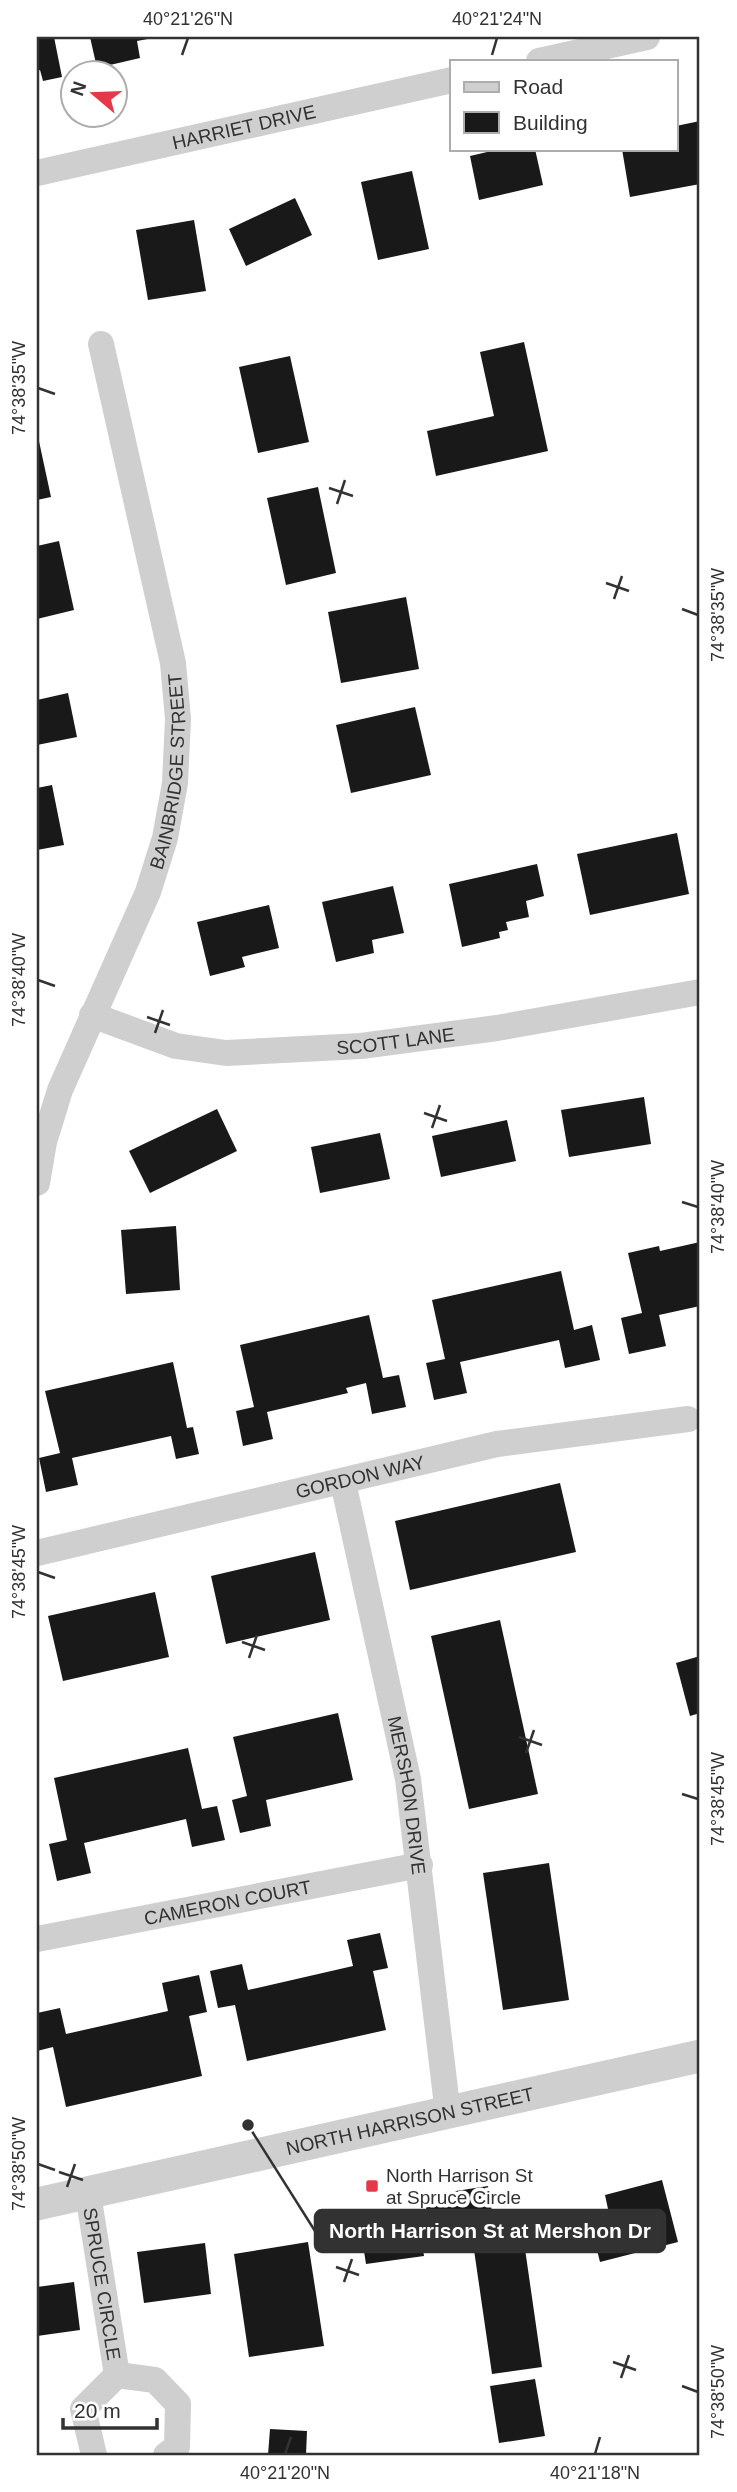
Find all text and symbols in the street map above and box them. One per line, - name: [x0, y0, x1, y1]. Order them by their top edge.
- text: 40°21'26"N: [143, 9, 233, 29]
- text: 40°21'24"N: [452, 9, 542, 29]
- north arrow: [60, 60, 130, 130]
- legend: [450, 60, 678, 150]
- text: Road: [513, 75, 563, 98]
- text: N: [66, 79, 91, 99]
- street label: HARRIET DRIVE: [170, 100, 318, 153]
- text: Building: [513, 111, 588, 134]
- text: 74°38'35"W: [9, 341, 29, 435]
- text: 74°38'35"W: [708, 568, 728, 662]
- street label: BAINBRIDGE STREET: [145, 672, 189, 872]
- text: 74°38'40"W: [9, 933, 29, 1027]
- street label: SCOTT LANE: [336, 1023, 456, 1058]
- text: 74°38'40"W: [708, 1160, 728, 1254]
- street label: GORDON WAY: [293, 1451, 427, 1502]
- text: 74°38'45"W: [9, 1525, 29, 1619]
- street label: MERSHON DRIVE: [384, 1714, 430, 1876]
- text: 74°38'45"W: [708, 1752, 728, 1846]
- street label: CAMERON COURT: [142, 1876, 313, 1929]
- street label: NORTH HARRISON STREET: [284, 2083, 536, 2159]
- text: 74°38'50"W: [9, 2117, 29, 2211]
- place label: North Harrison St at Spruce Circle: [386, 2165, 533, 2208]
- marker: North Harrison St at Spruce Circle: [364, 2178, 380, 2194]
- street label: SPRUCE CIRCLE: [80, 2206, 125, 2362]
- callout: North Harrison St at Mershon Dr: [315, 2210, 665, 2252]
- text: North Harrison St at Mershon Dr: [329, 2219, 651, 2242]
- text: 74°38'50"W: [708, 2345, 728, 2439]
- scale bar: [63, 2387, 158, 2431]
- text: 20 m: [74, 2399, 121, 2422]
- text: 40°21'20"N: [240, 2463, 330, 2483]
- text: 40°21'18"N: [550, 2463, 640, 2483]

